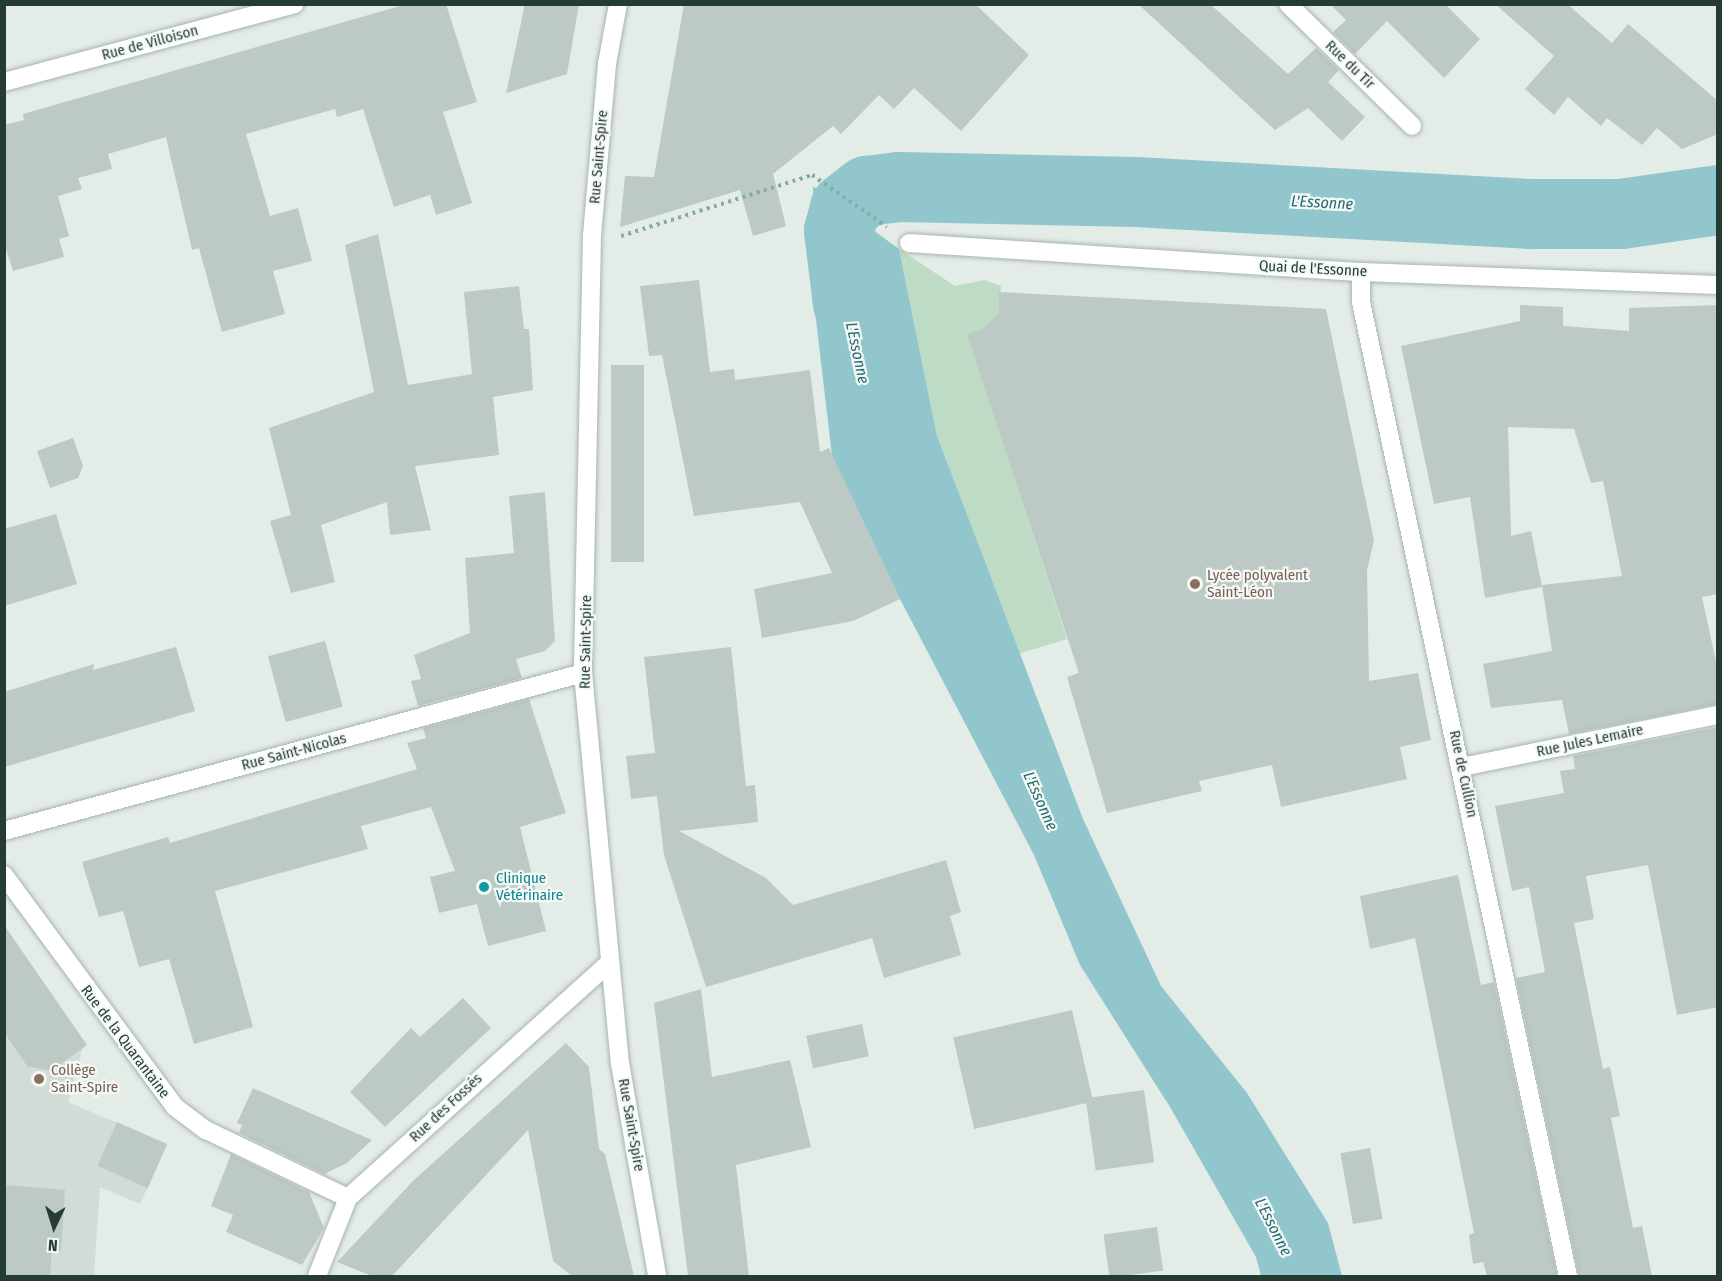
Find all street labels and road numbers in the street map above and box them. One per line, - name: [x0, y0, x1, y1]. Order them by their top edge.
- street label: Rue de Villoison: [100, 21, 200, 65]
- street label: Rue du Tir: [1321, 37, 1379, 93]
- street label: Rue Saint-Spire: [586, 109, 612, 205]
- street label: Quai de l'Essonne: [1258, 257, 1368, 281]
- street label: Rue Saint-Spire: [576, 595, 596, 689]
- street label: Rue Jules Lemaire: [1535, 721, 1645, 761]
- street label: Rue Saint-Nicolas: [240, 729, 348, 775]
- street label: Rue de Cullion: [1445, 729, 1481, 819]
- street label: Rue de la Quarantaine: [77, 982, 173, 1102]
- street label: Rue des Fossés: [406, 1070, 486, 1146]
- street label: Rue Saint-Spire: [614, 1077, 648, 1173]

